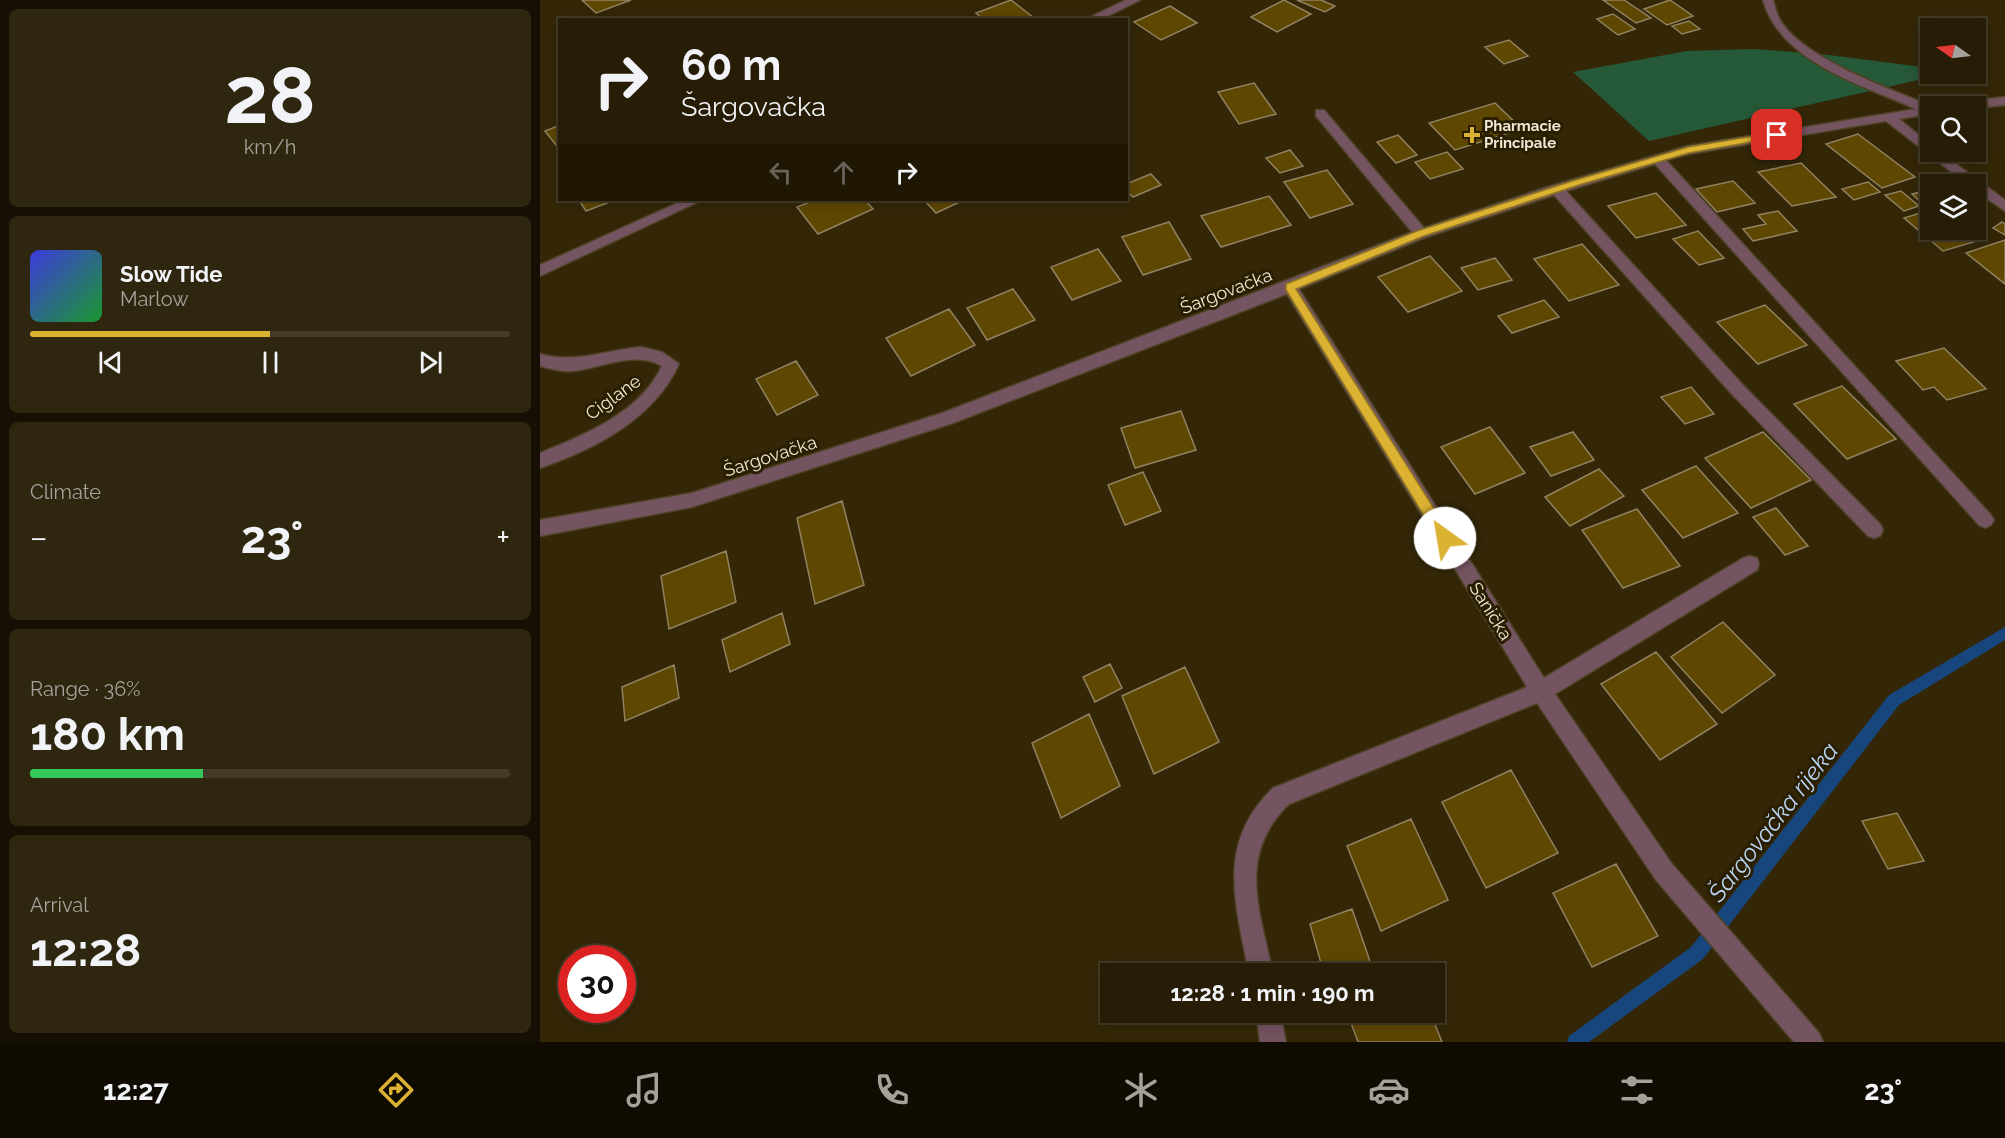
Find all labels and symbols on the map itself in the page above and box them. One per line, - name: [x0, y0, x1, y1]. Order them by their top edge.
- north arrow: [1920, 18, 1986, 84]
- pin: [1751, 109, 1802, 160]
- place label: Pharmacie Principale: [1484, 117, 1561, 152]
- marker: Pharmacie Principale: [1465, 128, 1479, 142]
- street label: Šargovačka: [1177, 263, 1275, 318]
- street label: Ciglane: [581, 370, 645, 424]
- street label: Šargovačka: [720, 430, 819, 481]
- position arrow: [1413, 506, 1477, 570]
- street label: Sanička: [1465, 578, 1517, 644]
- water label: Šargovačka rijeka: [1700, 736, 1844, 908]
- speed limit sign: 30: [558, 945, 636, 1023]

